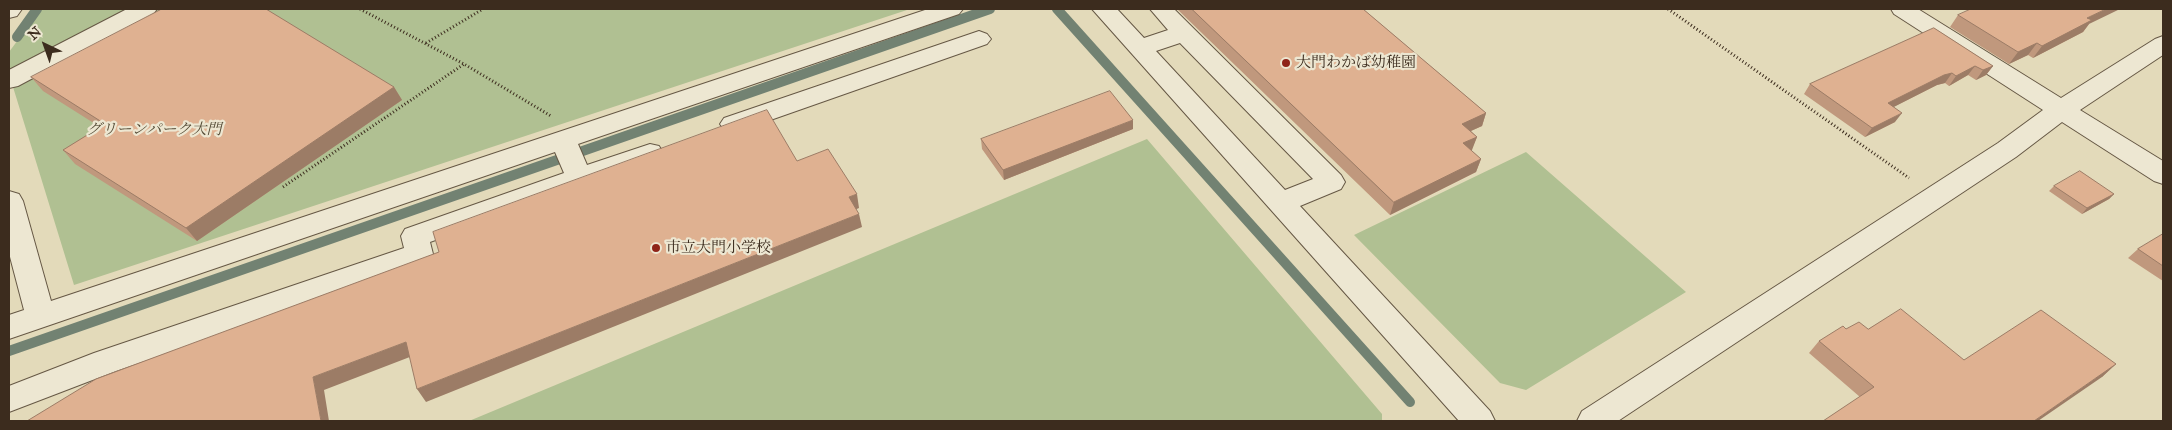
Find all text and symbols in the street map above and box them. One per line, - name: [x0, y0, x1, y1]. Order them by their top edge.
- north arrow: [20, 20, 70, 70]
- text: N: [25, 23, 45, 44]
- place label: 大門わかば幼稚園: [1296, 54, 1416, 72]
- marker: 大門わかば幼稚園: [1280, 57, 1292, 69]
- park label: グリーンパーク大門: [87, 121, 221, 139]
- place label: 市立大門小学校: [666, 239, 771, 257]
- marker: 市立大門小学校: [650, 242, 662, 254]

